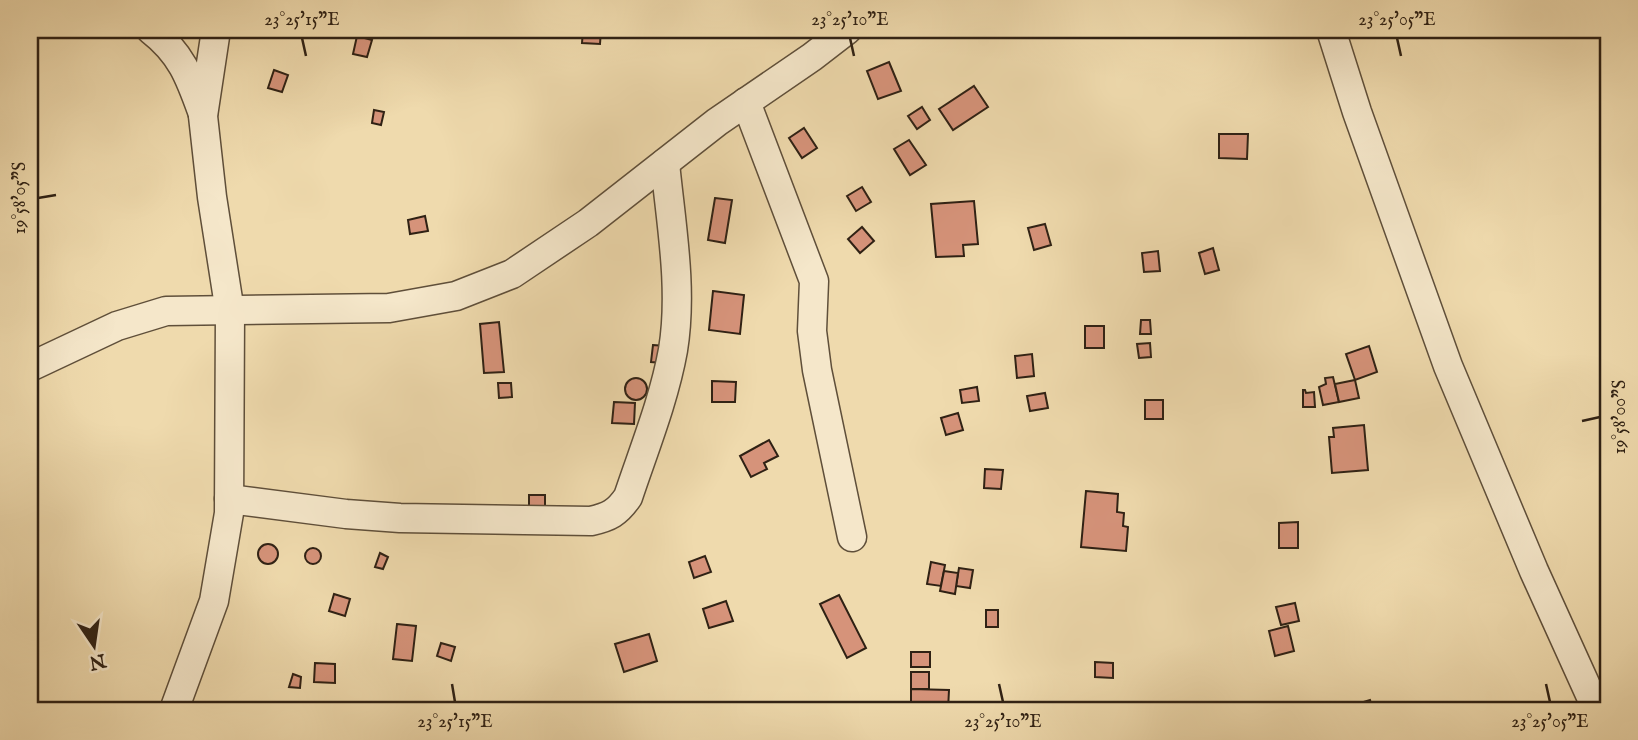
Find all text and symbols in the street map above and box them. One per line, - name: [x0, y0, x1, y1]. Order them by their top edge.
- text: 23°25'15"E: [264, 9, 340, 32]
- text: 23°25'10"E: [811, 9, 889, 32]
- text: 23°25'05"E: [1358, 9, 1436, 32]
- text: 19°58'05"S: [9, 162, 32, 234]
- text: 19°58'00"S: [1609, 380, 1632, 454]
- north arrow: [60, 610, 130, 680]
- text: N: [86, 647, 109, 674]
- text: 23°25'15"E: [417, 711, 493, 734]
- text: 23°25'10"E: [964, 711, 1042, 734]
- text: 23°25'05"E: [1511, 711, 1589, 734]

